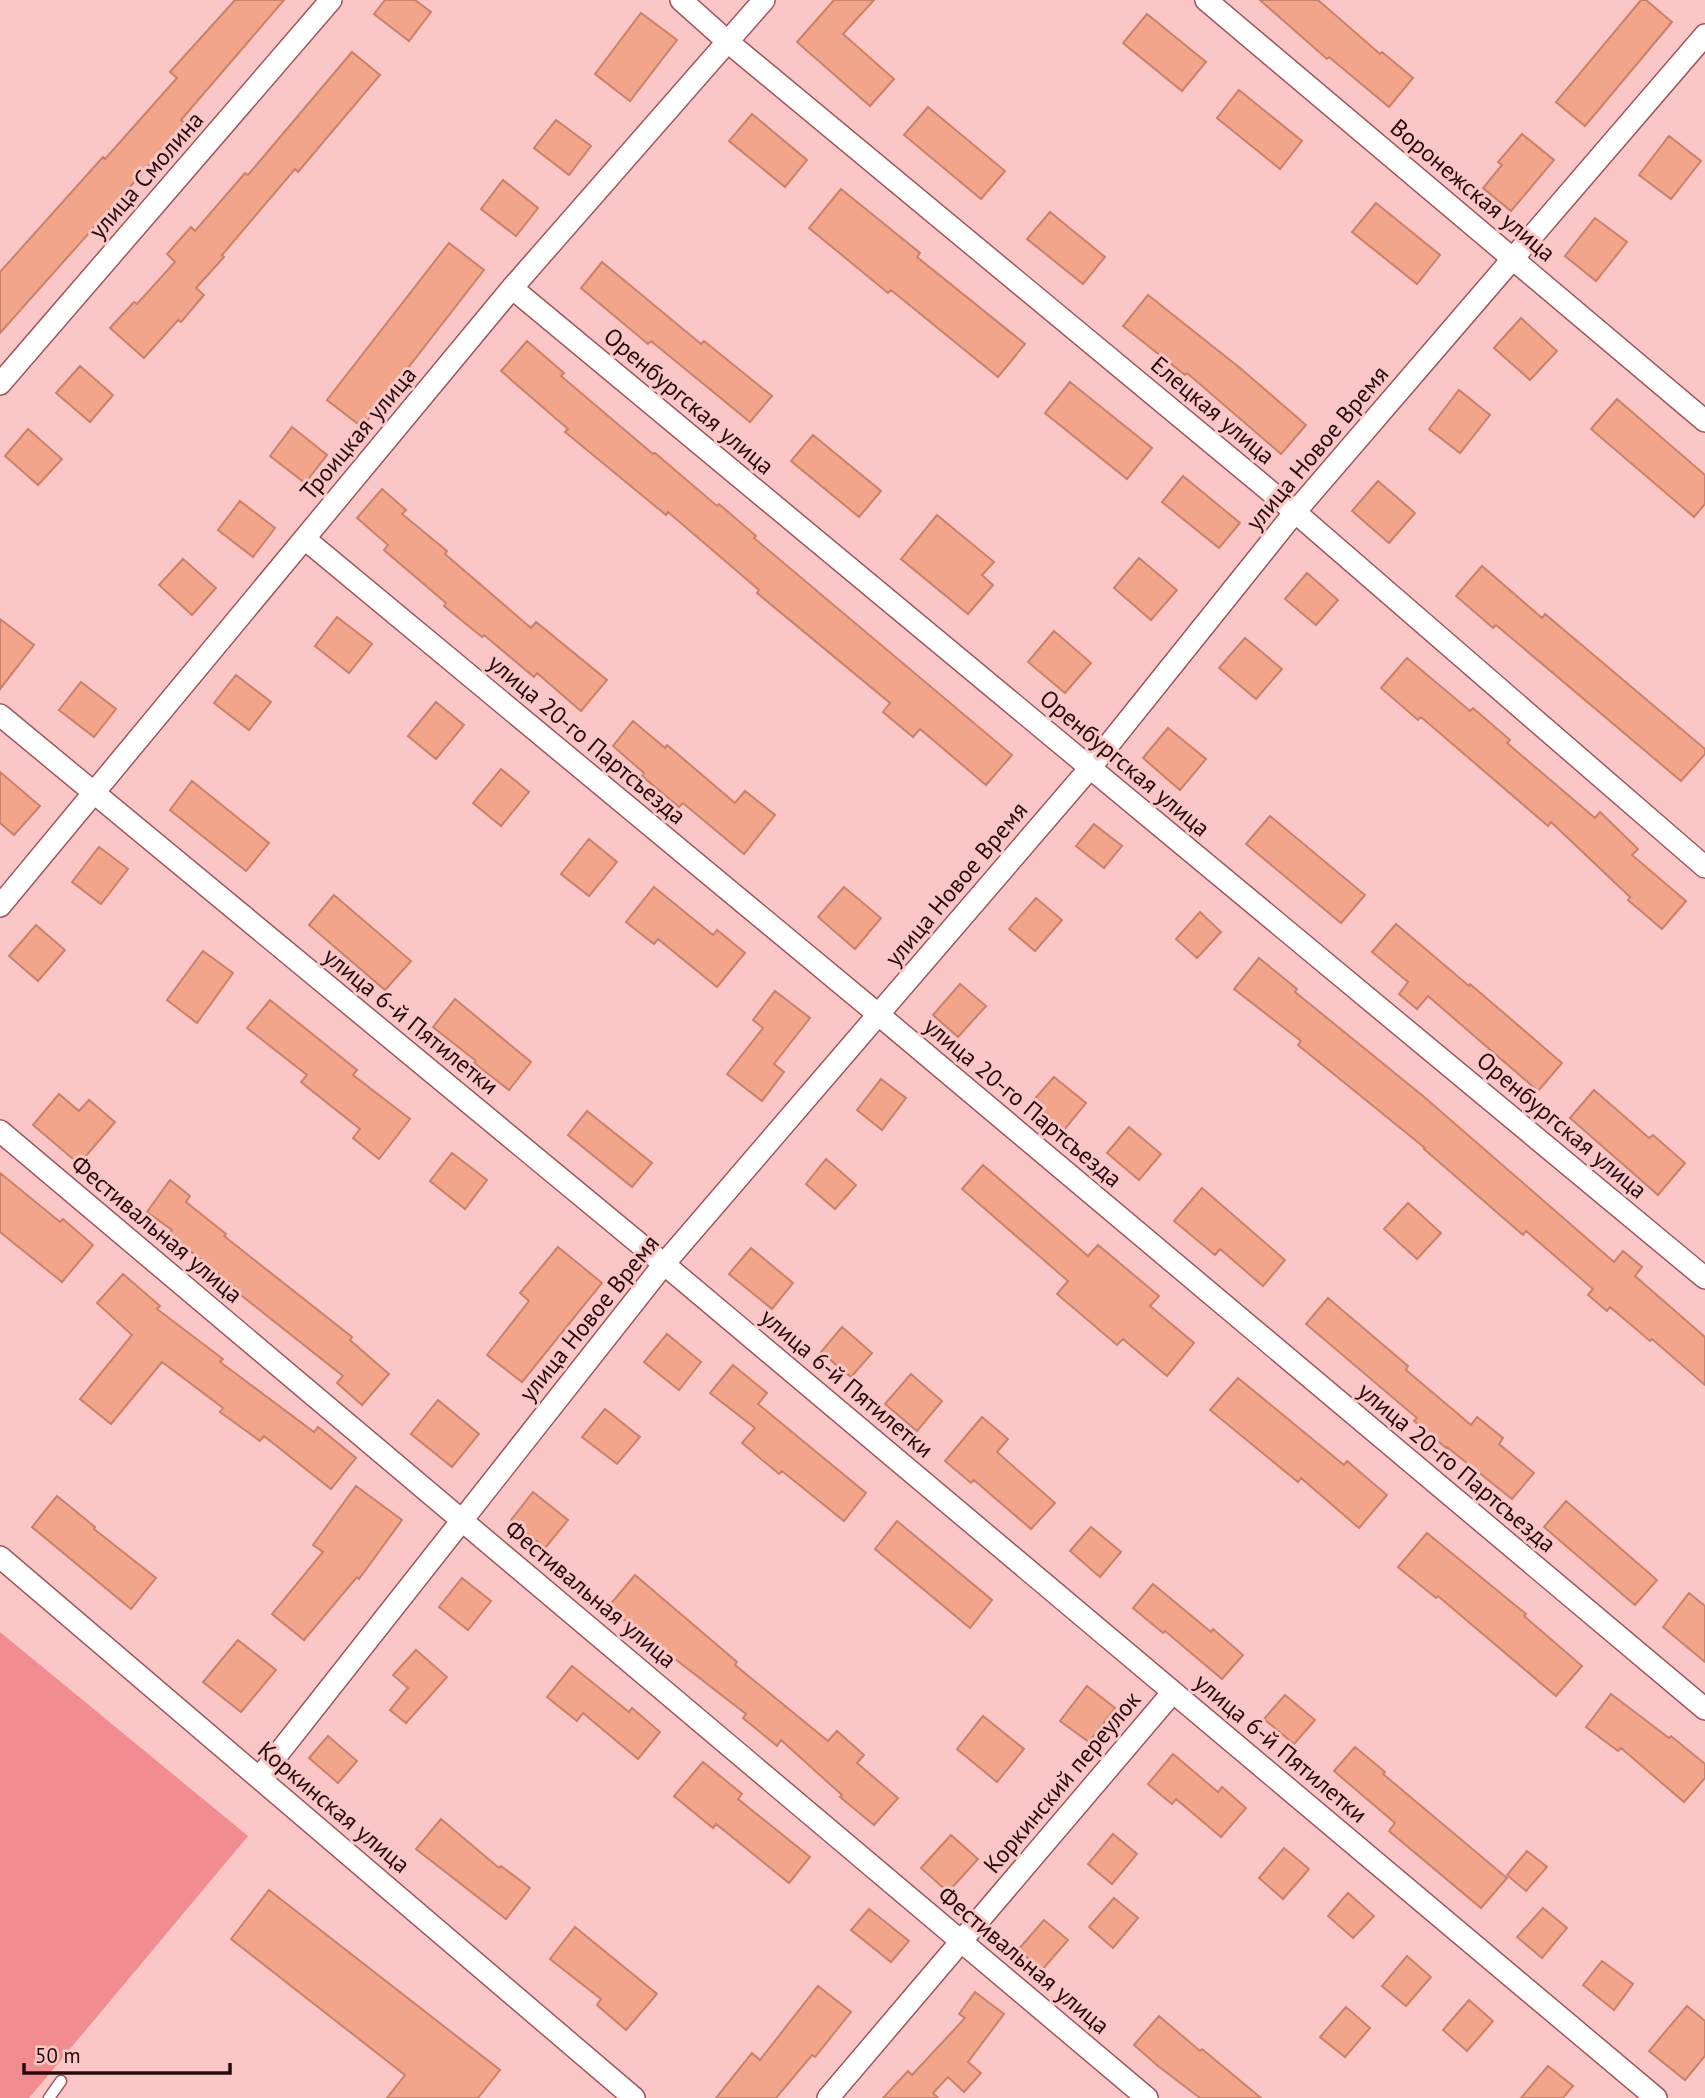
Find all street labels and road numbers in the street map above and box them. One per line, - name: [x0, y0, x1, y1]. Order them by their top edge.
- street label: улица Смолина: [82, 105, 210, 245]
- street label: Воронежская улица: [1384, 112, 1562, 268]
- street label: Оренбургская улица: [598, 321, 780, 481]
- street label: Елецкая улица: [1145, 349, 1281, 471]
- street label: улица Новое Время: [1239, 359, 1395, 537]
- street label: Троицкая улица: [293, 360, 423, 506]
- street label: улица 20-го Партсъезда: [482, 647, 692, 831]
- street label: Оренбургская улица: [1034, 683, 1216, 843]
- street label: улица Новое Время: [878, 795, 1034, 973]
- street label: улица 6-й Пятилетки: [317, 941, 505, 1101]
- street label: улица 20-го Партсъезда: [918, 1010, 1128, 1194]
- street label: Оренбургская улица: [1471, 1045, 1653, 1205]
- street label: Фестивальная улица: [65, 1148, 249, 1310]
- street label: улица Новое Время: [512, 1228, 666, 1408]
- street label: улица 6-й Пятилетки: [754, 1301, 940, 1465]
- street label: улица 20-го Партсъезда: [1352, 1375, 1562, 1559]
- street label: Фестивальная улица: [499, 1513, 683, 1675]
- street label: улица 6-й Пятилетки: [1188, 1666, 1374, 1830]
- street label: Коркинский переулок: [977, 1684, 1148, 1879]
- street label: Коркинская улица: [251, 1734, 417, 1880]
- street label: Фестивальная улица: [932, 1879, 1116, 2041]

